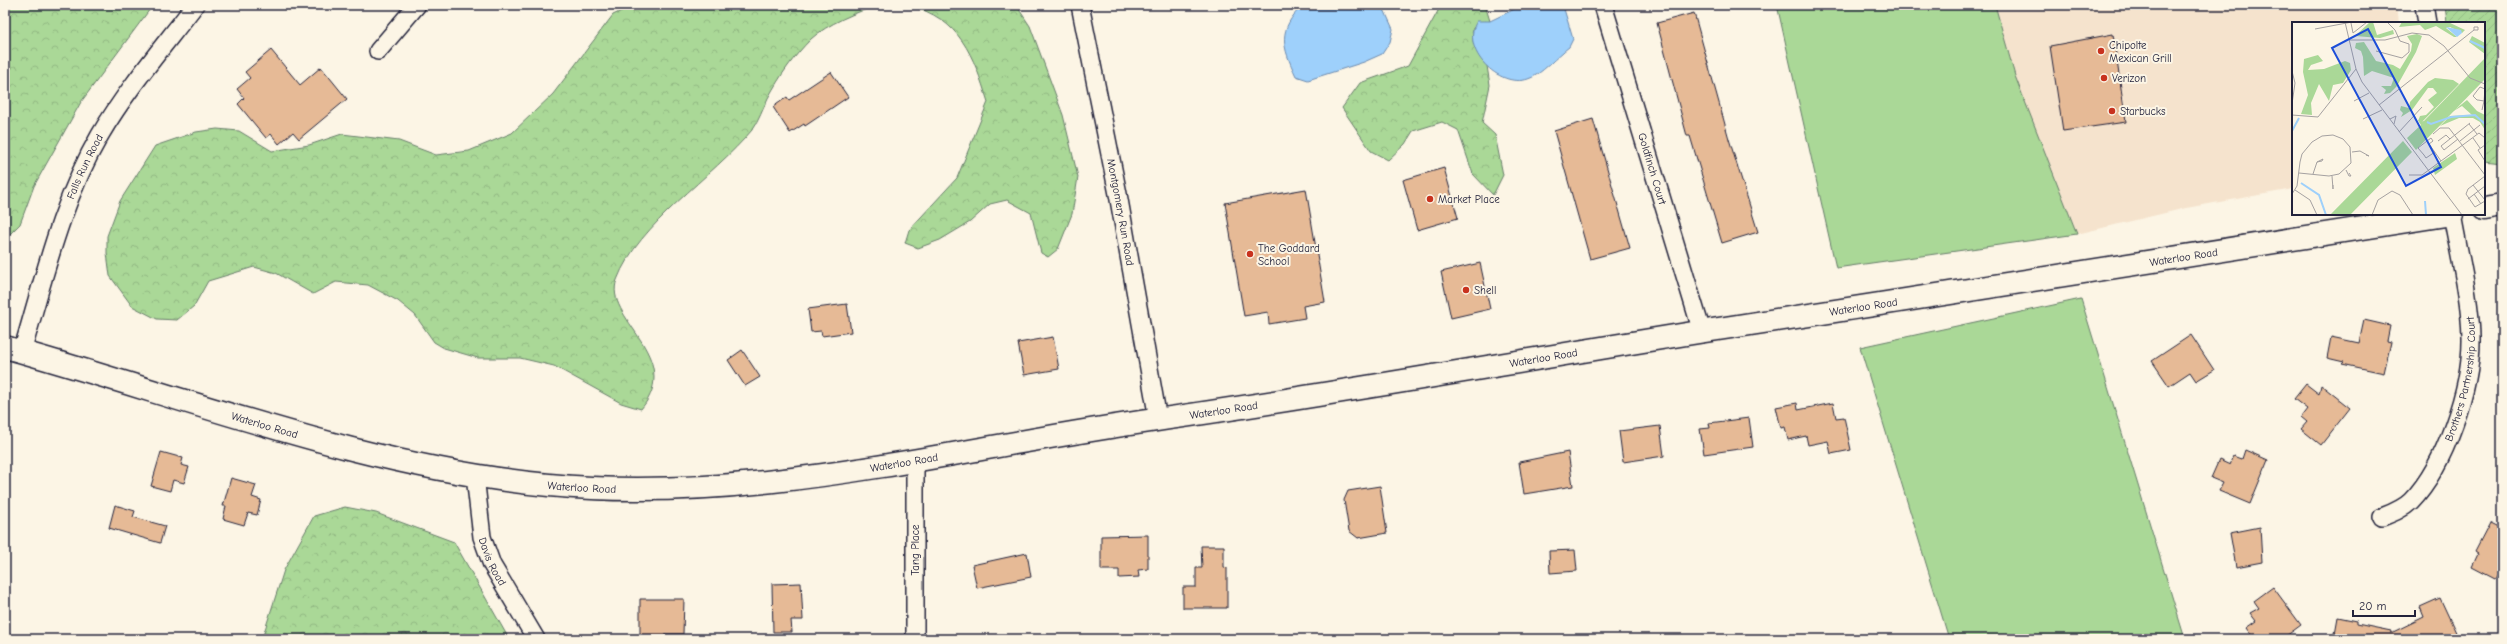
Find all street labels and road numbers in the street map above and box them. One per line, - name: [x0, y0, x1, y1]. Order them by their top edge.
- street label: Goldfinch Court: [1635, 131, 1669, 207]
- street label: Falls Run Road: [64, 132, 106, 201]
- street label: Montgomery Run Road: [1104, 157, 1137, 267]
- street label: Waterloo Road: [2149, 246, 2219, 269]
- street label: Waterloo Road: [1829, 295, 1899, 319]
- street label: Brothers Partnership Court: [2442, 315, 2478, 443]
- street label: Waterloo Road: [1509, 346, 1579, 370]
- street label: Waterloo Road: [1189, 399, 1259, 422]
- street label: Waterloo Road: [230, 410, 299, 441]
- street label: Waterloo Road: [869, 451, 939, 475]
- street label: Waterloo Road: [547, 479, 616, 496]
- street label: Tang Place: [909, 524, 922, 576]
- street label: Davis Road: [476, 536, 509, 588]

